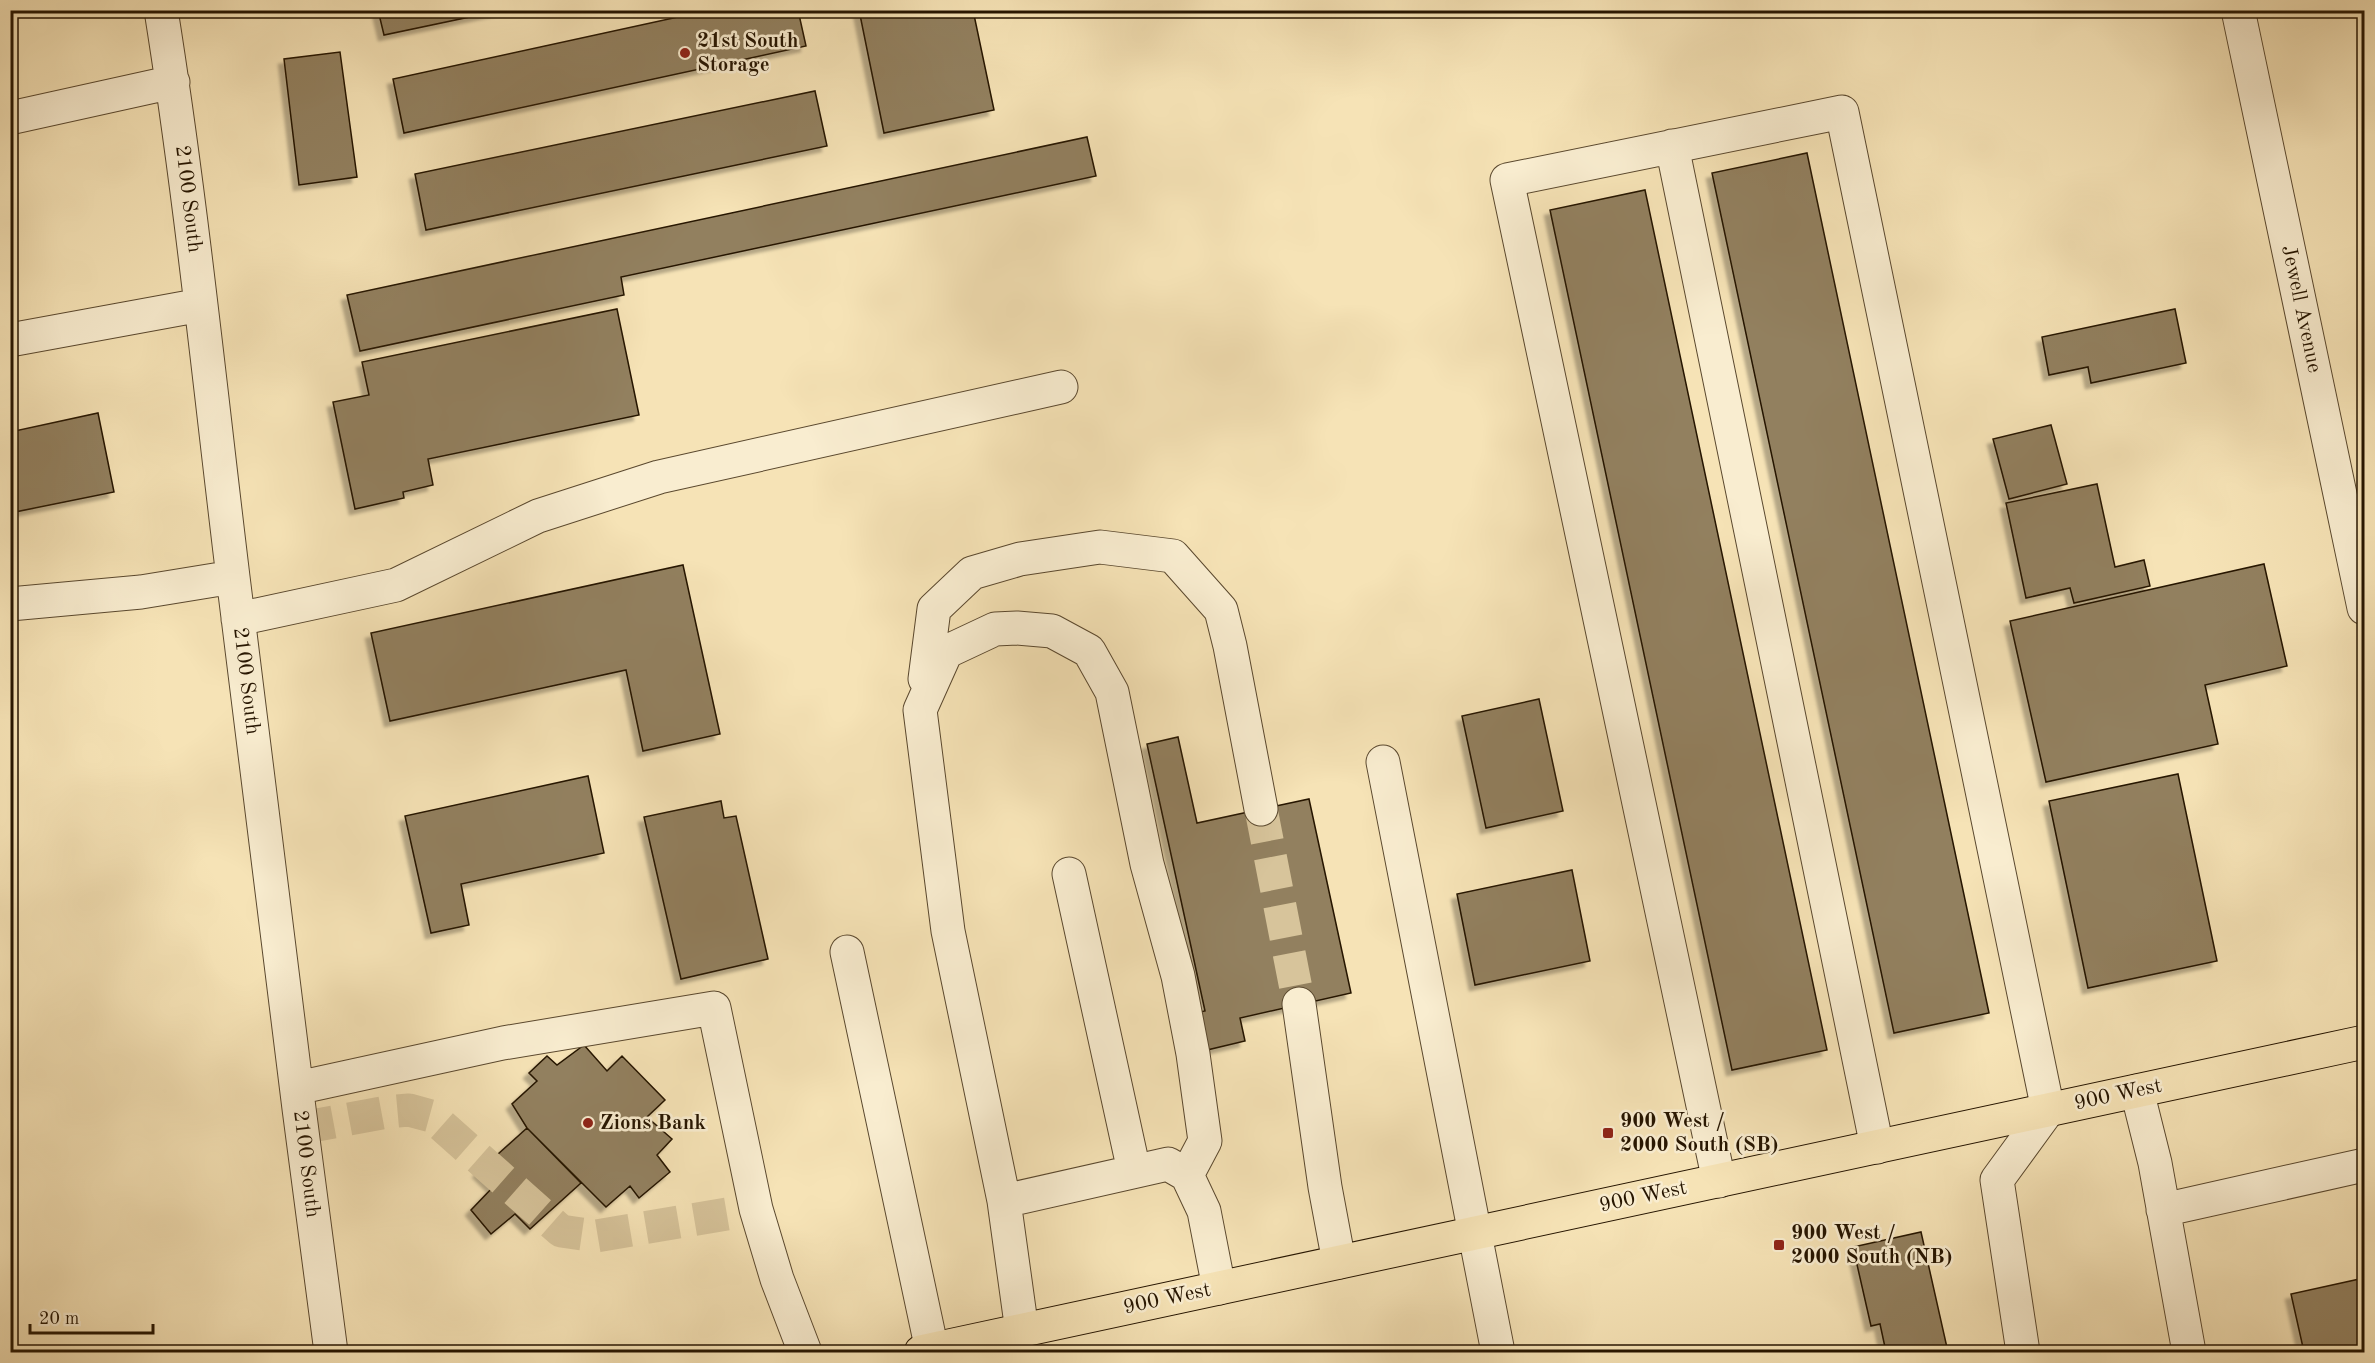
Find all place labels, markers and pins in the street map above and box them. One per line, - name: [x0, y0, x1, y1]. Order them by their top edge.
- place label: 21st South Storage: [697, 31, 799, 76]
- marker: 21st South Storage: [678, 46, 692, 60]
- place label: 900 West / 2000 South (SB): [1620, 1111, 1779, 1156]
- place label: Zions Bank: [600, 1113, 706, 1134]
- marker: Zions Bank: [581, 1116, 595, 1130]
- marker: 900 West / 2000 South (SB): [1601, 1126, 1615, 1140]
- place label: 900 West / 2000 South (NB): [1791, 1223, 1953, 1268]
- marker: 900 West / 2000 South (NB): [1772, 1238, 1786, 1252]

